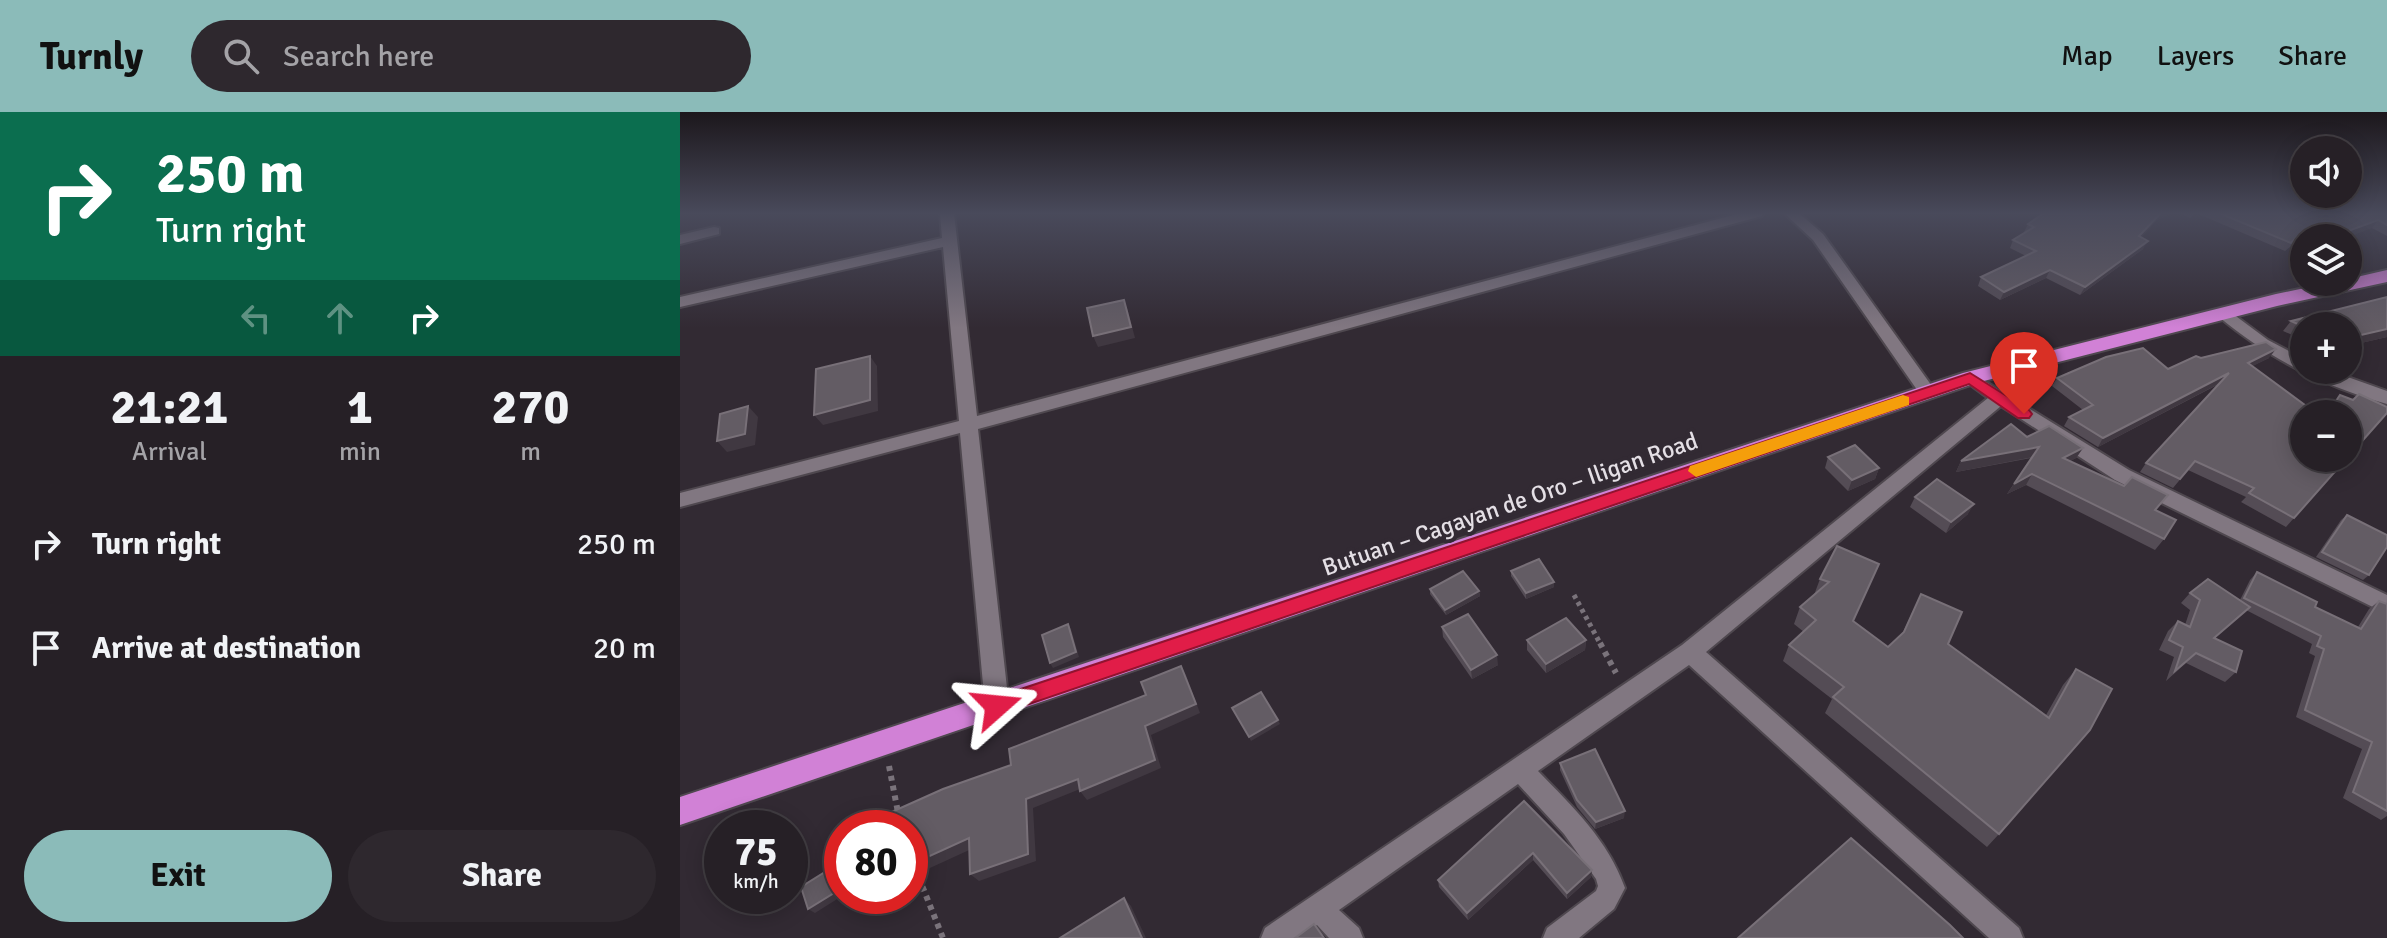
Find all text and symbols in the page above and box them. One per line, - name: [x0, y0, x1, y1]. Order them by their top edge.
- search box: [191, 20, 751, 92]
- text: Turnly: [40, 33, 143, 80]
- icon: search: [219, 34, 263, 78]
- text: Search here: [283, 38, 434, 75]
- text: Map: [2061, 39, 2113, 73]
- text: Layers: [2157, 39, 2234, 73]
- text: Share: [2278, 39, 2347, 73]
- map controls: [2290, 136, 2362, 472]
- button: sound: [2290, 136, 2362, 208]
- text: 250 m: [156, 139, 304, 208]
- icon: right: [24, 144, 128, 248]
- text: Turn right: [156, 208, 306, 253]
- button: layers: [2290, 224, 2362, 296]
- icon: left: [234, 296, 278, 340]
- icon: ahead: [318, 296, 362, 340]
- icon: right: [402, 296, 446, 340]
- button: +: [2290, 312, 2362, 384]
- pin: [1990, 332, 2058, 414]
- icon: arrive: [2002, 344, 2046, 388]
- text: 21:21: [111, 378, 228, 437]
- text: 1: [347, 378, 373, 437]
- text: 270: [492, 378, 569, 437]
- button: −: [2290, 400, 2362, 472]
- street label: Butuan – Cagayan de Oro – Iligan Road: [1318, 425, 1702, 583]
- text: Arrival: [132, 436, 207, 468]
- text: min: [339, 436, 381, 468]
- text: m: [520, 436, 541, 468]
- icon: right: [24, 522, 68, 566]
- text: Turn right: [92, 526, 221, 563]
- text: 250 m: [577, 526, 656, 563]
- icon: arrive: [24, 626, 68, 670]
- text: Arrive at destination: [92, 630, 361, 667]
- text: 20 m: [593, 630, 656, 667]
- position arrow: [955, 664, 1039, 748]
- speed limit sign: 80: [824, 810, 928, 914]
- text: 75: [734, 827, 778, 877]
- button: Exit: [24, 830, 332, 922]
- button: Share: [348, 830, 656, 922]
- text: km/h: [733, 869, 779, 894]

